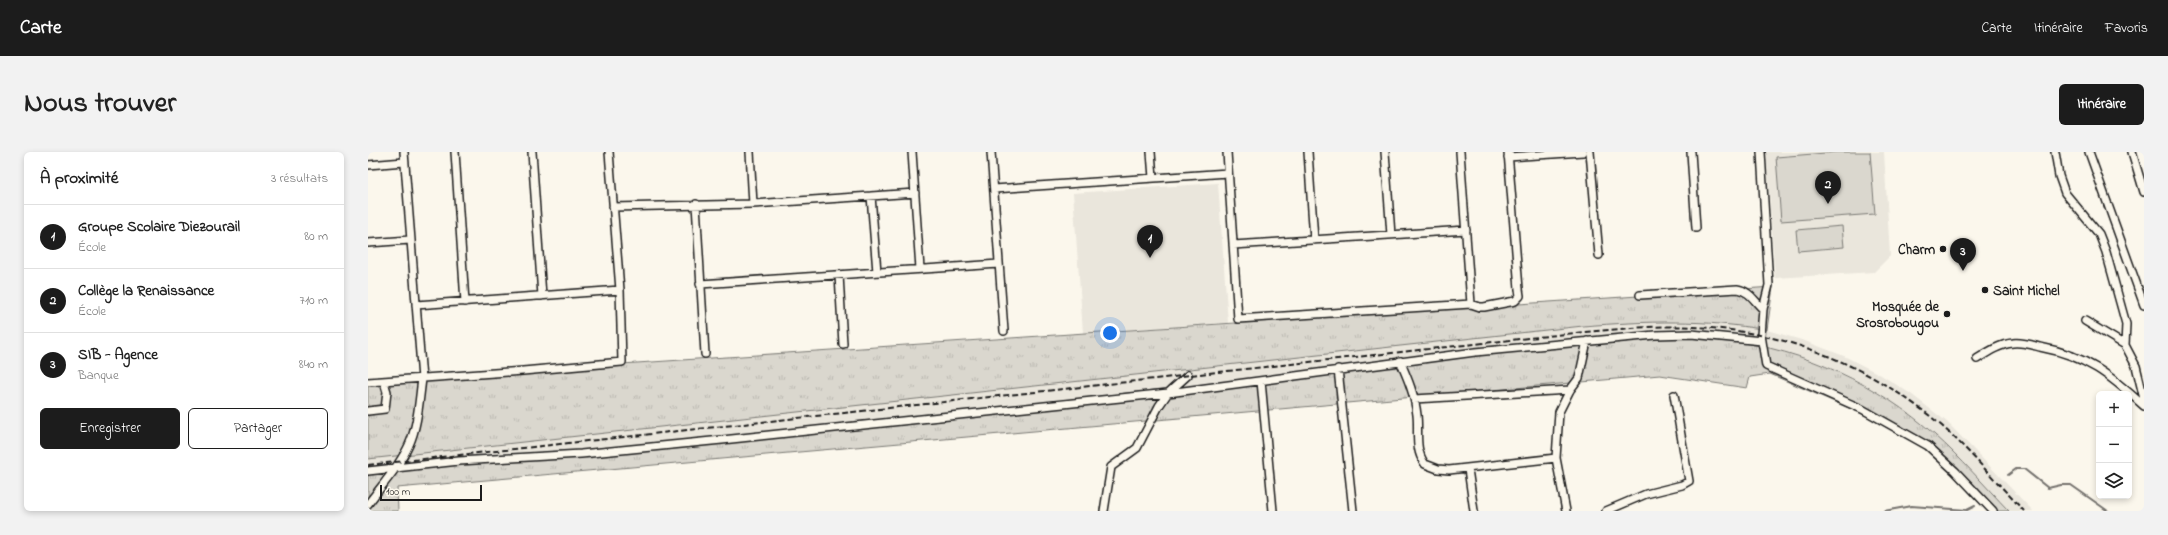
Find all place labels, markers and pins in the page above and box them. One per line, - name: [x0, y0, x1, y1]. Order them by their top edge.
- pin: 2: [1815, 171, 1841, 204]
- pin: 1: [1137, 225, 1163, 258]
- pin: 3: [1950, 238, 1976, 271]
- place label: Charm: [1898, 240, 1935, 261]
- marker: Charm: [1938, 244, 1948, 254]
- place label: Saint Michel: [1993, 281, 2060, 302]
- marker: Saint Michel: [1980, 285, 1990, 295]
- place label: Mosquée de Srosrobougou: [1856, 297, 1940, 336]
- marker: Mosquée de Srosrobougou: [1942, 309, 1952, 319]

